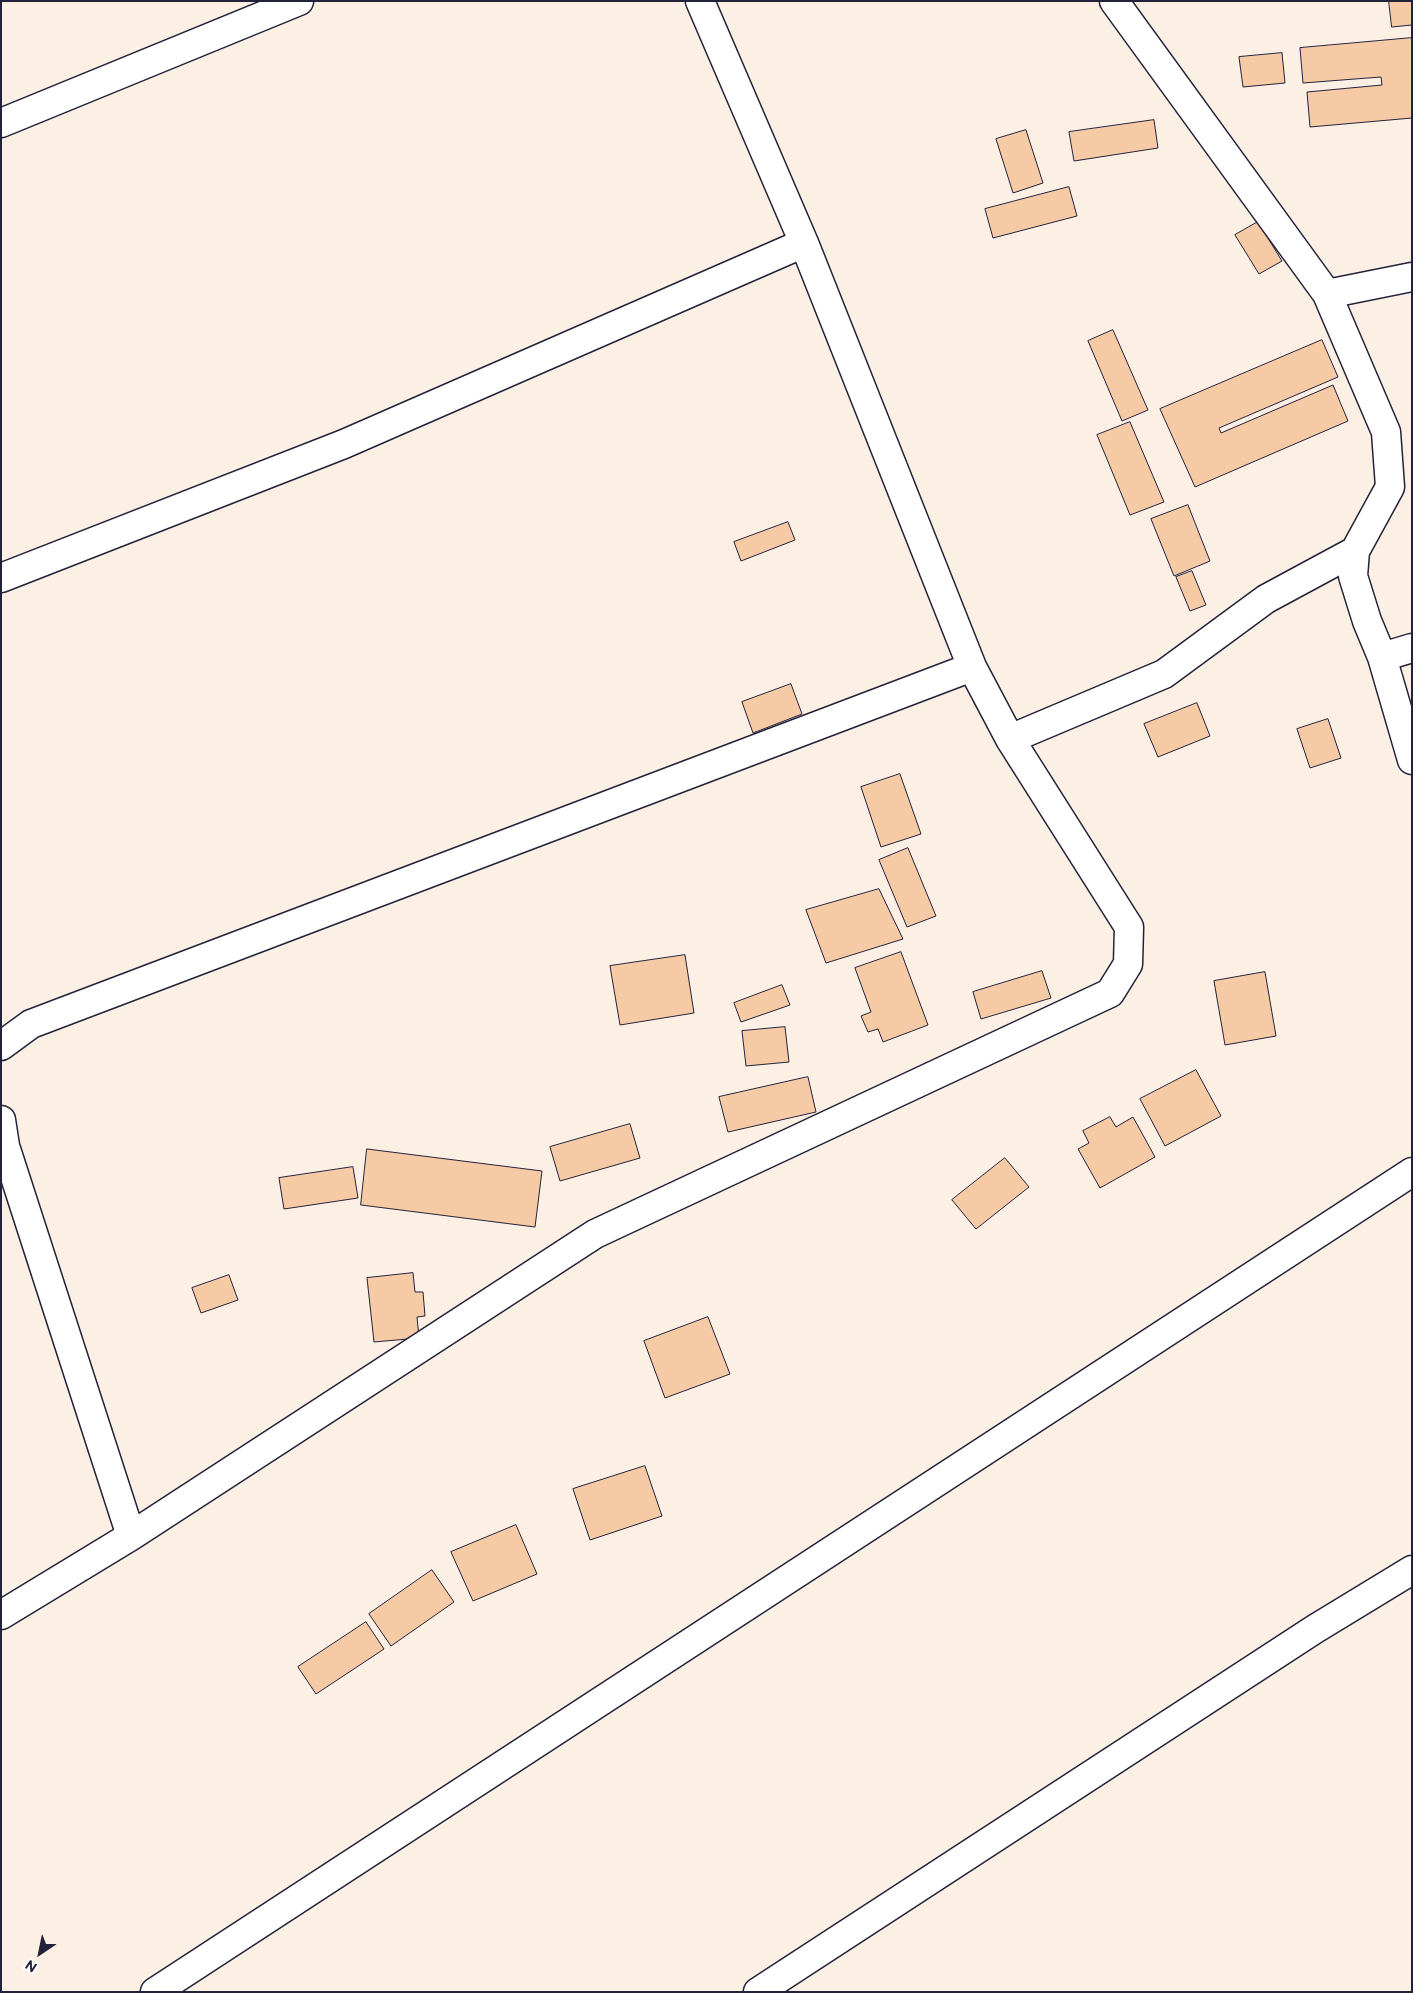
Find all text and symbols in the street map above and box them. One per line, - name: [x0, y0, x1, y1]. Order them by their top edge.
- north arrow: [15, 1928, 65, 1978]
- text: N: [22, 1956, 40, 1976]

